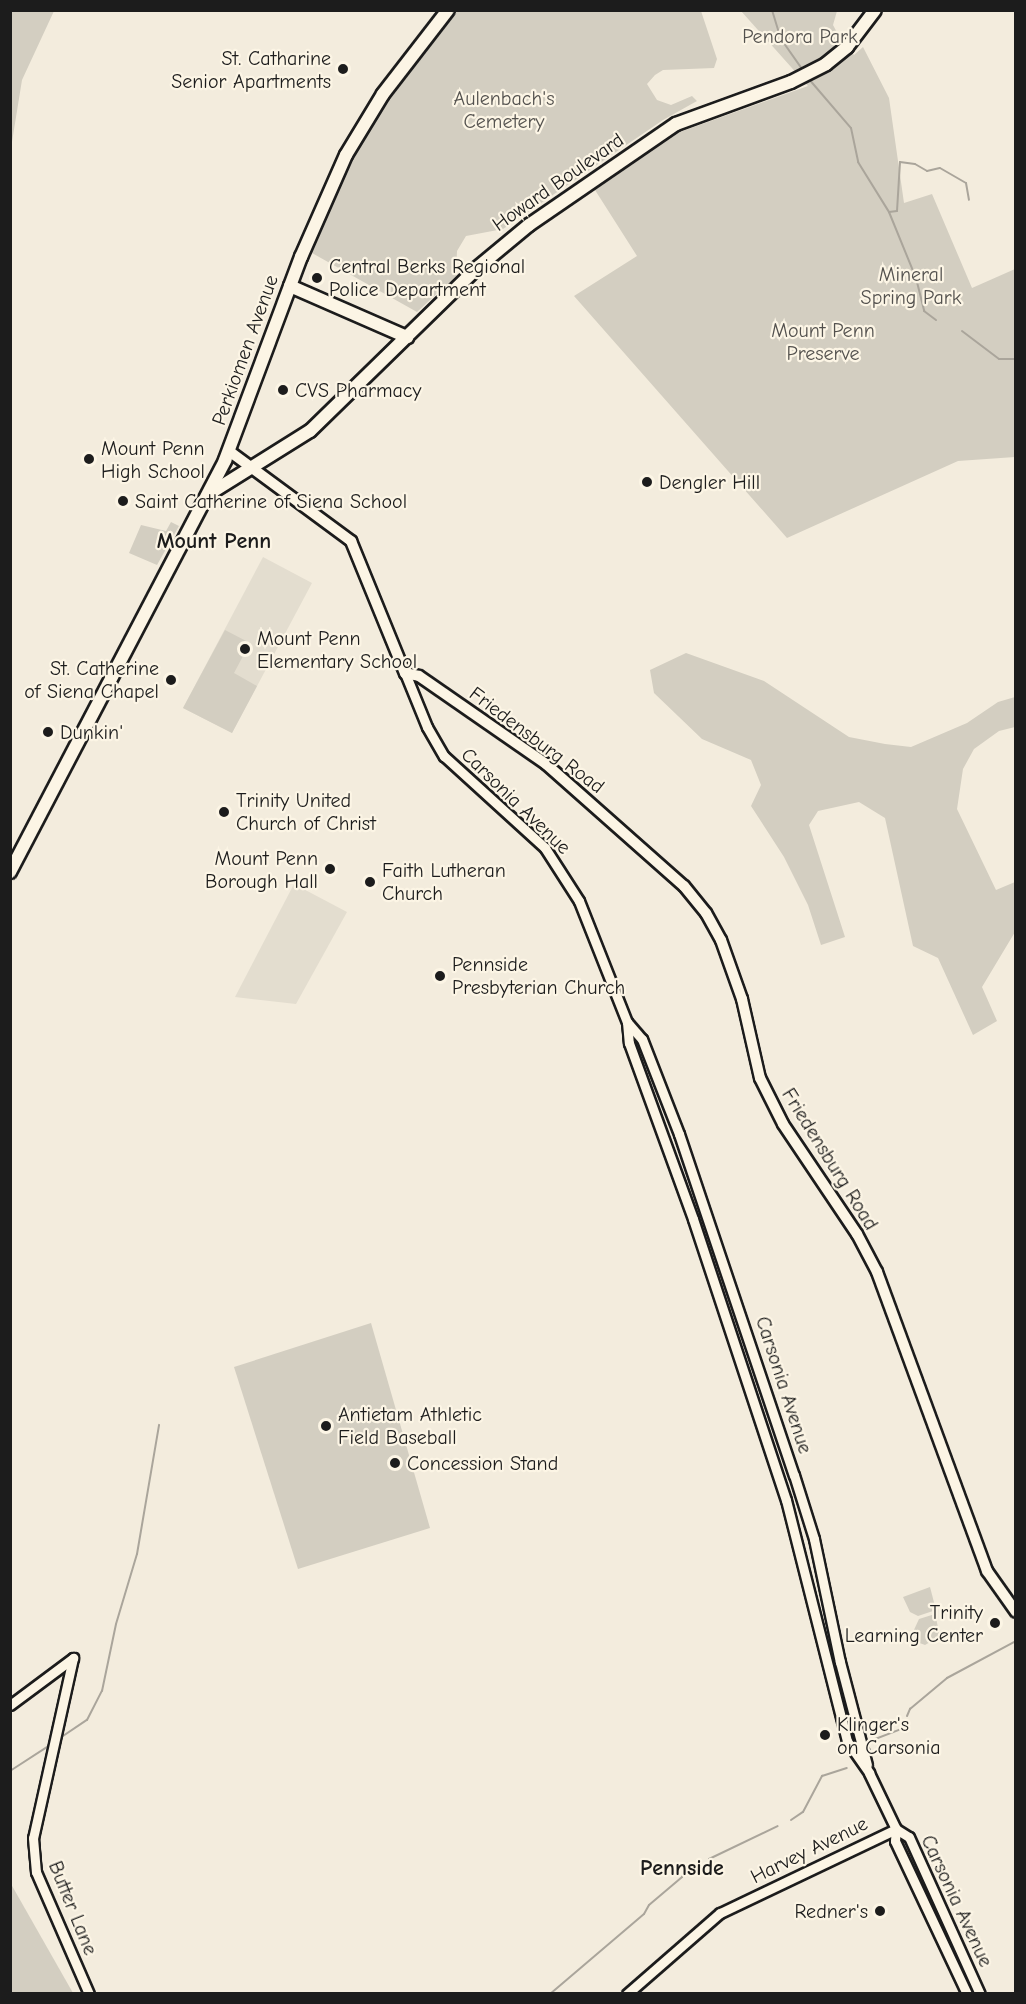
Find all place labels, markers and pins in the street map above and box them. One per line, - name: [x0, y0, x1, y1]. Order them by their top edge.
- place label: St. Catharine Senior Apartments: [171, 46, 331, 93]
- marker: St. Catharine Senior Apartments: [336, 62, 350, 76]
- place label: Central Berks Regional Police Department: [329, 254, 525, 301]
- marker: Central Berks Regional Police Department: [310, 271, 324, 285]
- place label: CVS Pharmacy: [295, 378, 421, 402]
- marker: CVS Pharmacy: [276, 383, 290, 397]
- place label: Mount Penn High School: [101, 436, 205, 483]
- marker: Mount Penn High School: [82, 452, 96, 466]
- place label: Dengler Hill: [659, 470, 760, 494]
- marker: Dengler Hill: [640, 475, 654, 489]
- place label: Saint Catherine of Siena School: [135, 489, 407, 513]
- marker: Saint Catherine of Siena School: [116, 494, 130, 508]
- place label: Mount Penn Elementary School: [257, 626, 417, 673]
- marker: Mount Penn Elementary School: [238, 642, 252, 656]
- place label: St. Catherine of Siena Chapel: [24, 656, 159, 703]
- marker: St. Catherine of Siena Chapel: [164, 673, 178, 687]
- place label: Dunkin': [60, 720, 123, 744]
- marker: Dunkin': [41, 725, 55, 739]
- place label: Trinity United Church of Christ: [236, 789, 376, 836]
- marker: Trinity United Church of Christ: [217, 805, 231, 819]
- place label: Mount Penn Borough Hall: [205, 846, 318, 893]
- place label: Faith Lutheran Church: [382, 858, 506, 905]
- marker: Mount Penn Borough Hall: [323, 862, 337, 876]
- marker: Faith Lutheran Church: [363, 875, 377, 889]
- place label: Pennside Presbyterian Church: [452, 952, 625, 999]
- marker: Pennside Presbyterian Church: [433, 969, 447, 983]
- place label: Antietam Athletic Field Baseball: [338, 1402, 482, 1449]
- marker: Antietam Athletic Field Baseball: [319, 1419, 333, 1433]
- place label: Concession Stand: [407, 1451, 558, 1475]
- marker: Concession Stand: [388, 1456, 402, 1470]
- place label: Trinity Learning Center: [845, 1600, 983, 1647]
- marker: Trinity Learning Center: [988, 1616, 1002, 1630]
- place label: Klinger's on Carsonia: [837, 1712, 941, 1759]
- marker: Klinger's on Carsonia: [818, 1728, 832, 1742]
- place label: Redner's: [794, 1899, 868, 1923]
- marker: Redner's: [873, 1904, 887, 1918]

